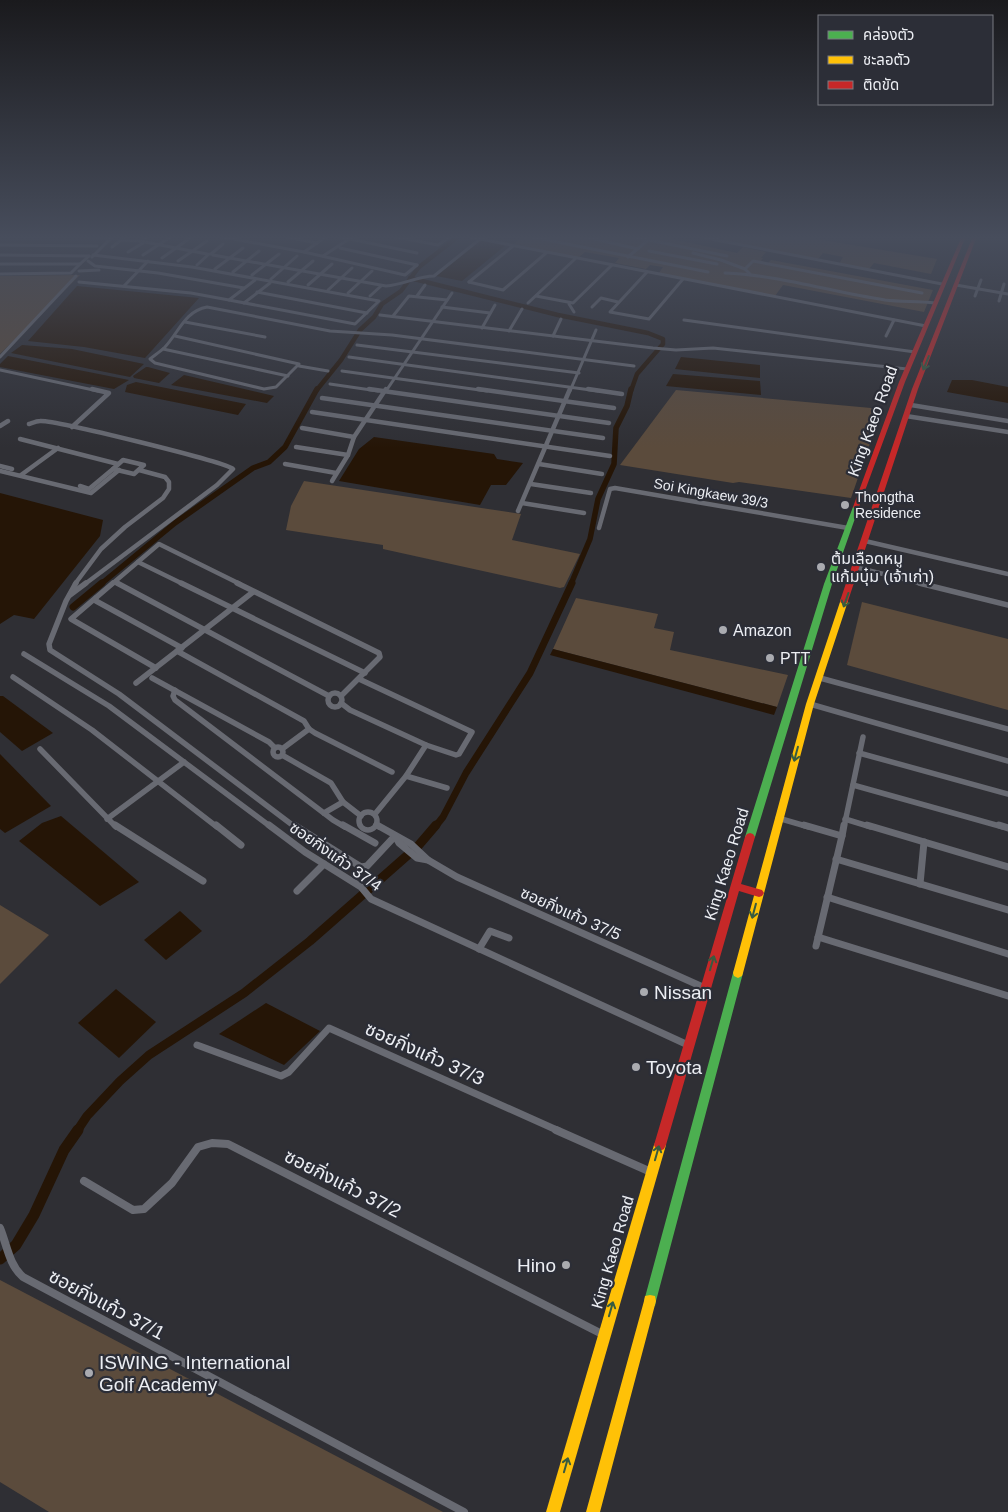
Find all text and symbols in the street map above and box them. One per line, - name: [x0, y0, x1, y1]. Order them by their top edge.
- legend: [818, 15, 993, 105]
- text: คล่องตัว: [863, 26, 914, 43]
- text: ชะลอตัว: [863, 51, 910, 68]
- text: ติดขัด: [863, 76, 899, 93]
- one-way arrow: [920, 355, 930, 370]
- street label: King Kaeo Road: [845, 364, 900, 479]
- street label: Soi Kingkaew 39/3: [653, 475, 770, 511]
- place label: Thongtha Residence: [855, 489, 921, 521]
- marker: Thongtha Residence: [839, 499, 851, 511]
- place label: ต้มเลือดหมู แก้มบุ๋ม (เจ้าเก่า): [831, 550, 934, 586]
- marker: ต้มเลือดหมู แก้มบุ๋ม (เจ้าเก่า): [815, 561, 827, 573]
- one-way arrow: [840, 591, 850, 607]
- place label: Amazon: [733, 622, 792, 639]
- marker: Amazon: [717, 624, 729, 636]
- place label: PTT: [780, 650, 810, 667]
- marker: PTT: [764, 652, 776, 664]
- one-way arrow: [791, 746, 801, 762]
- street label: King Kaeo Road: [701, 806, 752, 922]
- street label: ซอยกิ่งแก้ว 37/4: [287, 817, 386, 894]
- street label: ซอยกิ่งแก้ว 37/5: [518, 882, 624, 943]
- one-way arrow: [749, 903, 758, 919]
- one-way arrow: [708, 956, 718, 972]
- place label: Nissan: [654, 982, 712, 1003]
- marker: Nissan: [638, 986, 650, 998]
- street label: ซอยกิ่งแก้ว 37/3: [362, 1016, 488, 1089]
- place label: Toyota: [646, 1057, 702, 1078]
- marker: Toyota: [630, 1061, 642, 1073]
- street label: ซอยกิ่งแก้ว 37/2: [281, 1143, 405, 1222]
- one-way arrow: [652, 1145, 662, 1161]
- street label: King Kaeo Road: [588, 1194, 637, 1310]
- place label: Hino: [517, 1255, 556, 1276]
- marker: Hino: [560, 1259, 572, 1271]
- street label: ซอยกิ่งแก้ว 37/1: [45, 1263, 169, 1344]
- one-way arrow: [607, 1301, 617, 1317]
- place label: ISWING - International Golf Academy: [99, 1352, 290, 1395]
- marker: ISWING - International Golf Academy: [83, 1367, 95, 1379]
- one-way arrow: [562, 1458, 572, 1474]

